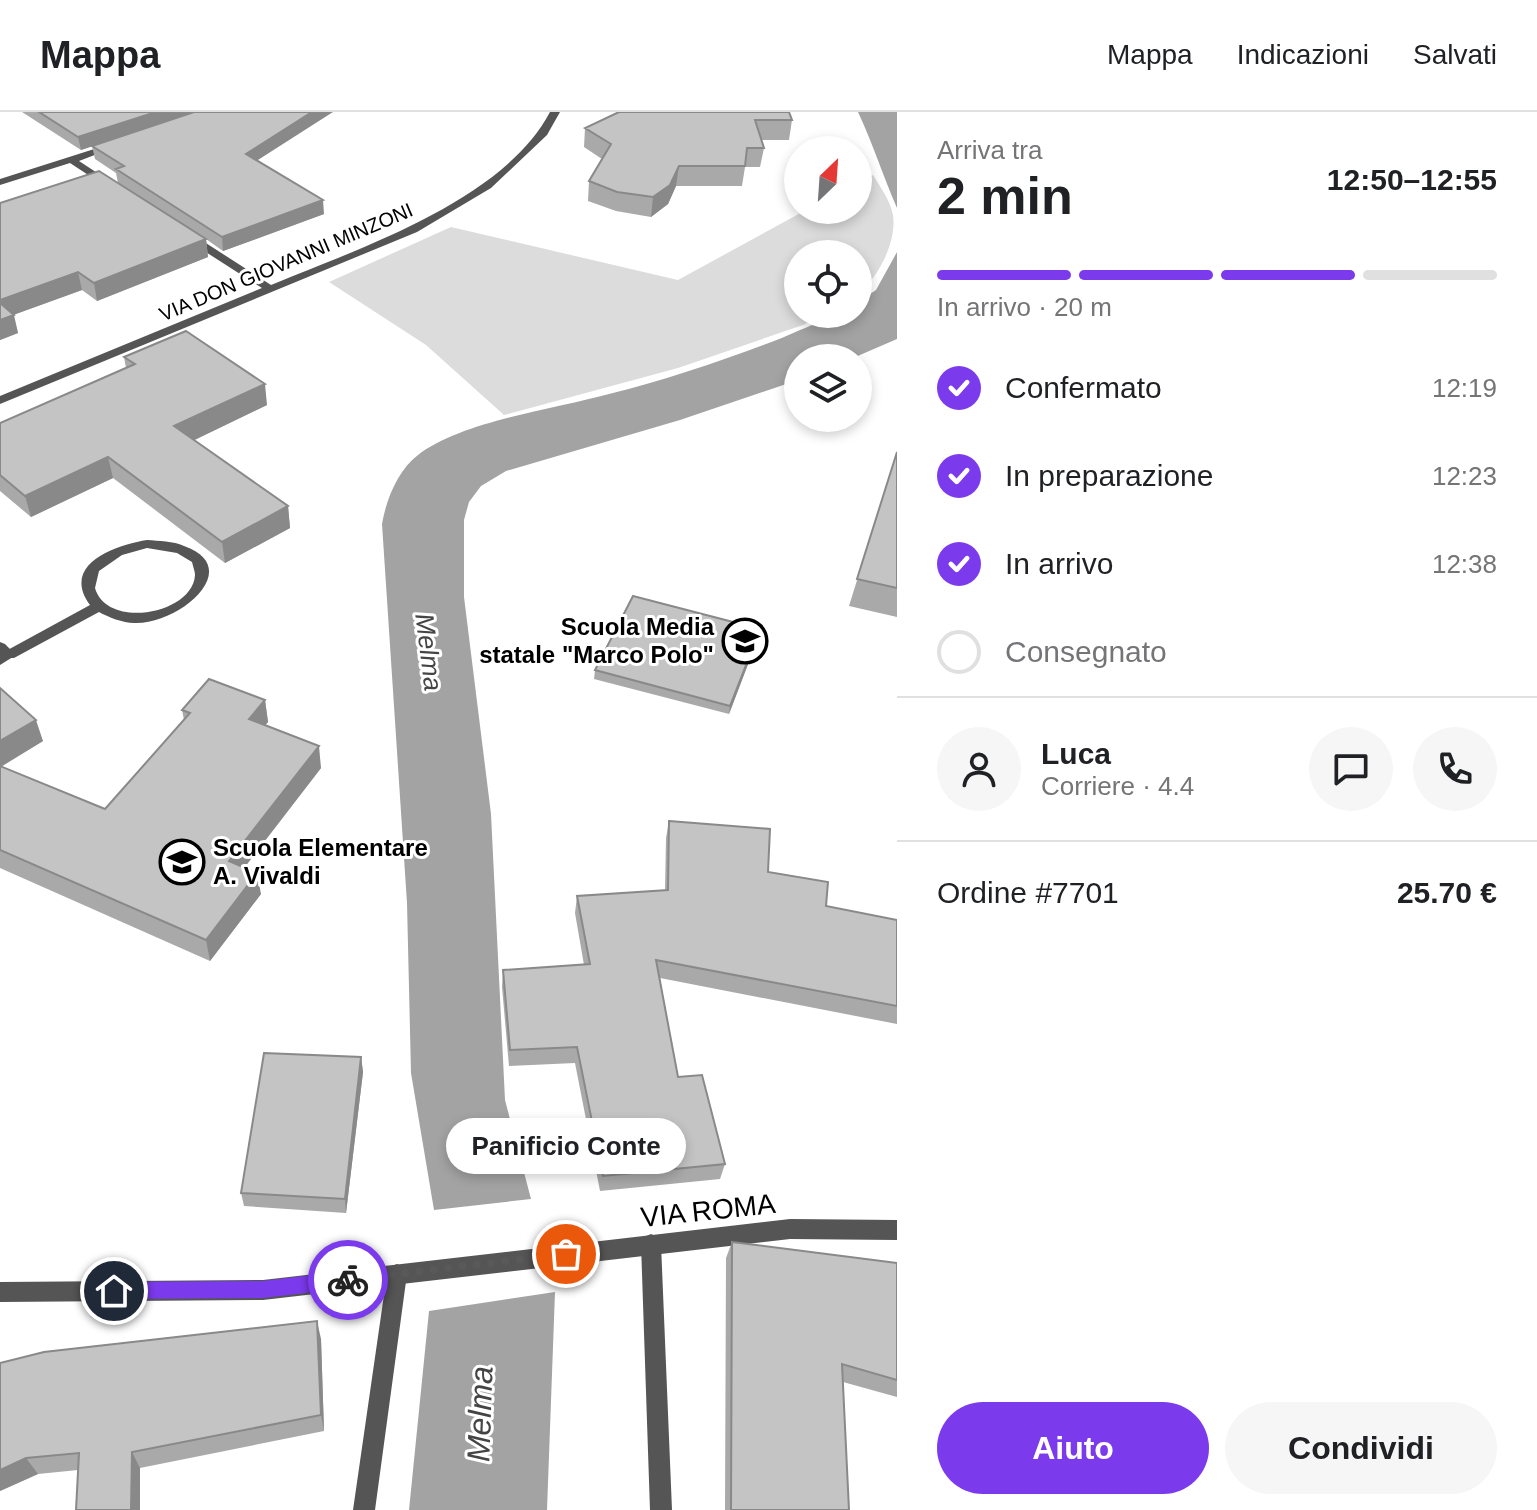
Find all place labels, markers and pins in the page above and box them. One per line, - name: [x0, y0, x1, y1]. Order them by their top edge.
- place label: Scuola Media statale "Marco Polo": [479, 613, 715, 668]
- school or university icon: Scuola Media statale "Marco Polo": [721, 617, 769, 665]
- place label: Scuola Elementare A. Vivaldi: [213, 834, 428, 889]
- school or university icon: Scuola Elementare A. Vivaldi: [158, 838, 206, 886]
- callout: Panificio Conte: [446, 1118, 686, 1174]
- pin: [532, 1220, 600, 1288]
- pin: [80, 1257, 148, 1325]

